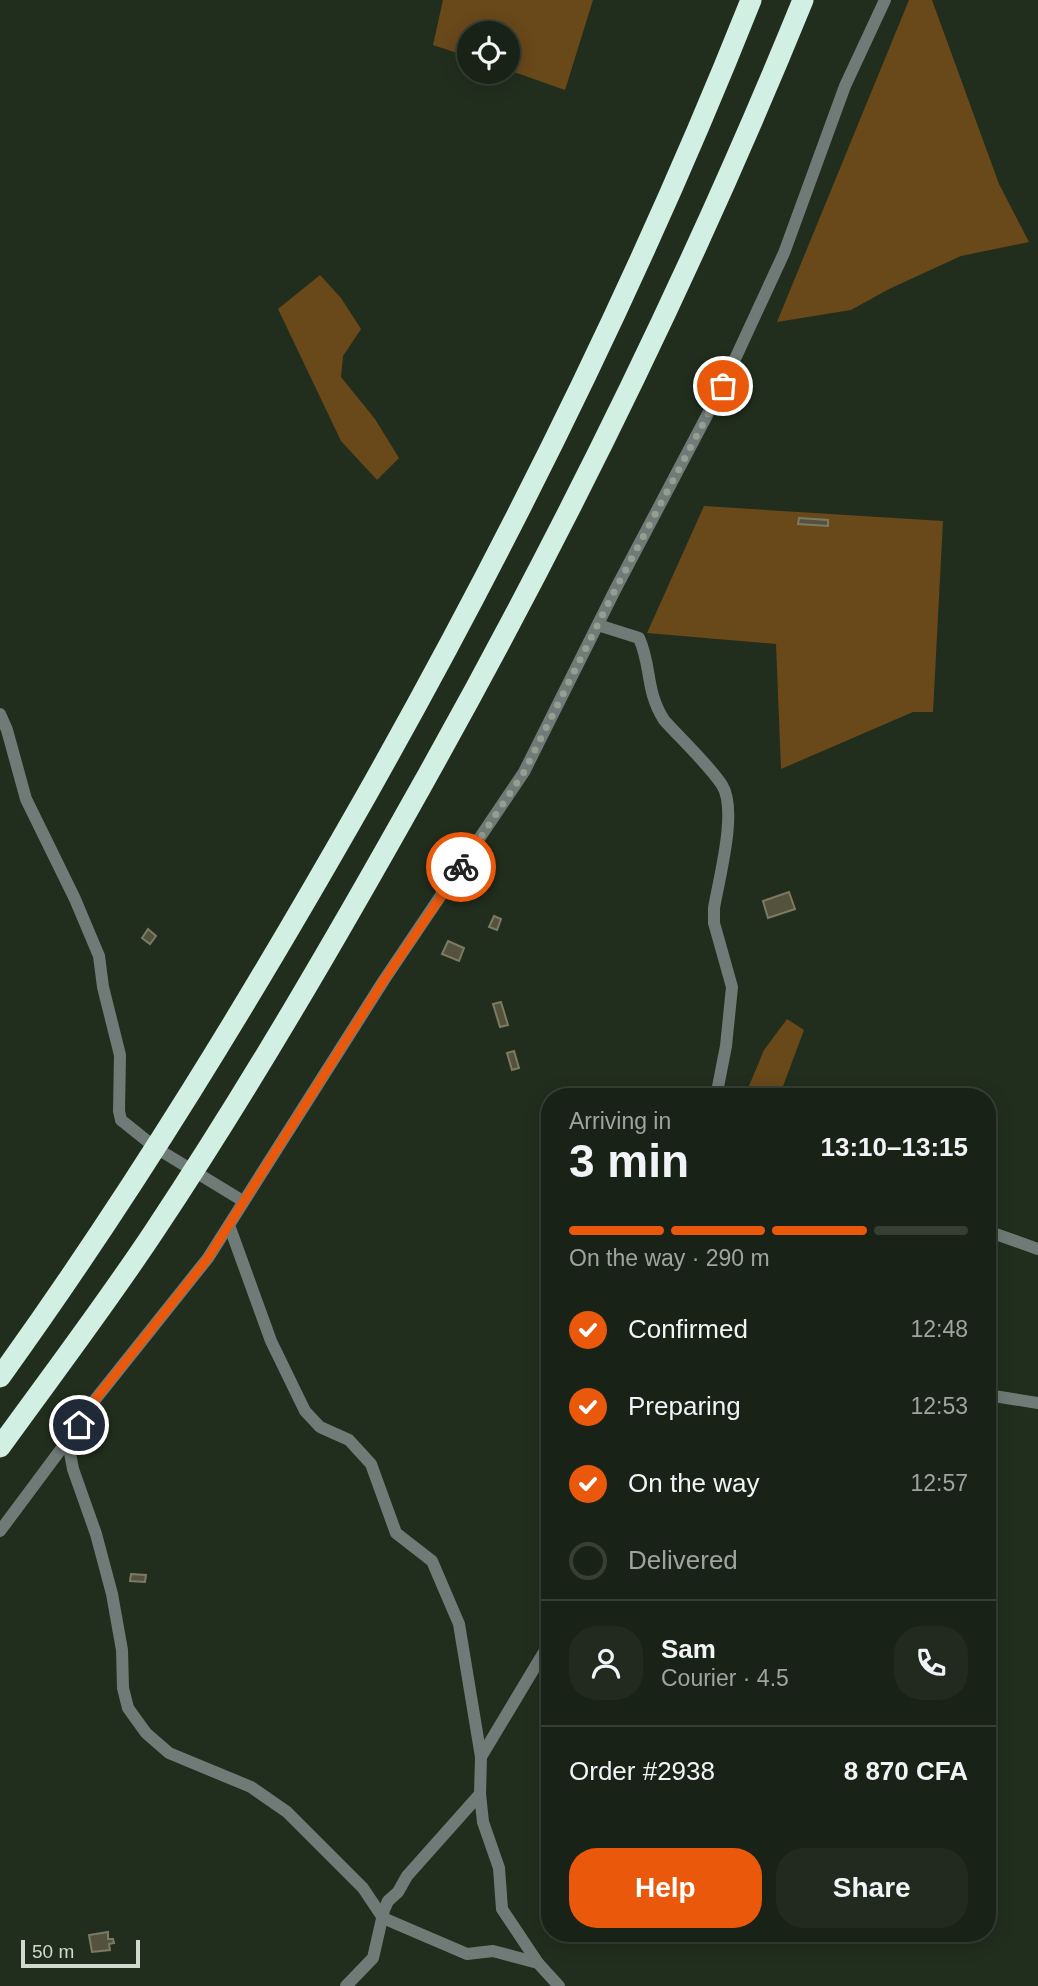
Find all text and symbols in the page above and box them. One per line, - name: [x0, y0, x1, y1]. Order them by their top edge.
- map controls: [457, 21, 520, 84]
- button: locate: [457, 21, 520, 84]
- pin: [693, 356, 753, 416]
- icon: bag: [704, 367, 742, 405]
- courier: [426, 832, 496, 902]
- icon: bike: [442, 848, 480, 886]
- text: Arriving in: [569, 1108, 671, 1134]
- text: 13:10–13:15: [821, 1132, 968, 1162]
- text: 3 min: [569, 1135, 689, 1187]
- text: On the way · 290 m: [569, 1245, 770, 1271]
- icon: check: [569, 1311, 607, 1349]
- text: Confirmed: [628, 1314, 748, 1344]
- text: 12:48: [910, 1316, 968, 1342]
- icon: check: [569, 1388, 607, 1426]
- text: Preparing: [628, 1391, 741, 1421]
- text: 12:53: [910, 1393, 968, 1419]
- pin: [49, 1395, 109, 1455]
- icon: home: [60, 1406, 98, 1444]
- icon: check: [569, 1465, 607, 1503]
- text: On the way: [628, 1468, 760, 1498]
- text: 12:57: [910, 1470, 968, 1496]
- text: Delivered: [628, 1545, 738, 1575]
- button: person: [569, 1626, 643, 1700]
- button: phone: [894, 1626, 968, 1700]
- text: Sam: [661, 1634, 716, 1664]
- text: Courier · 4.5: [661, 1665, 789, 1691]
- text: Order #2938: [569, 1756, 715, 1786]
- text: 8 870 CFA: [844, 1756, 968, 1786]
- button: Help: [569, 1848, 762, 1928]
- button: Share: [776, 1848, 968, 1928]
- scale bar: [21, 1937, 140, 1969]
- text: 50 m: [32, 1941, 74, 1962]

